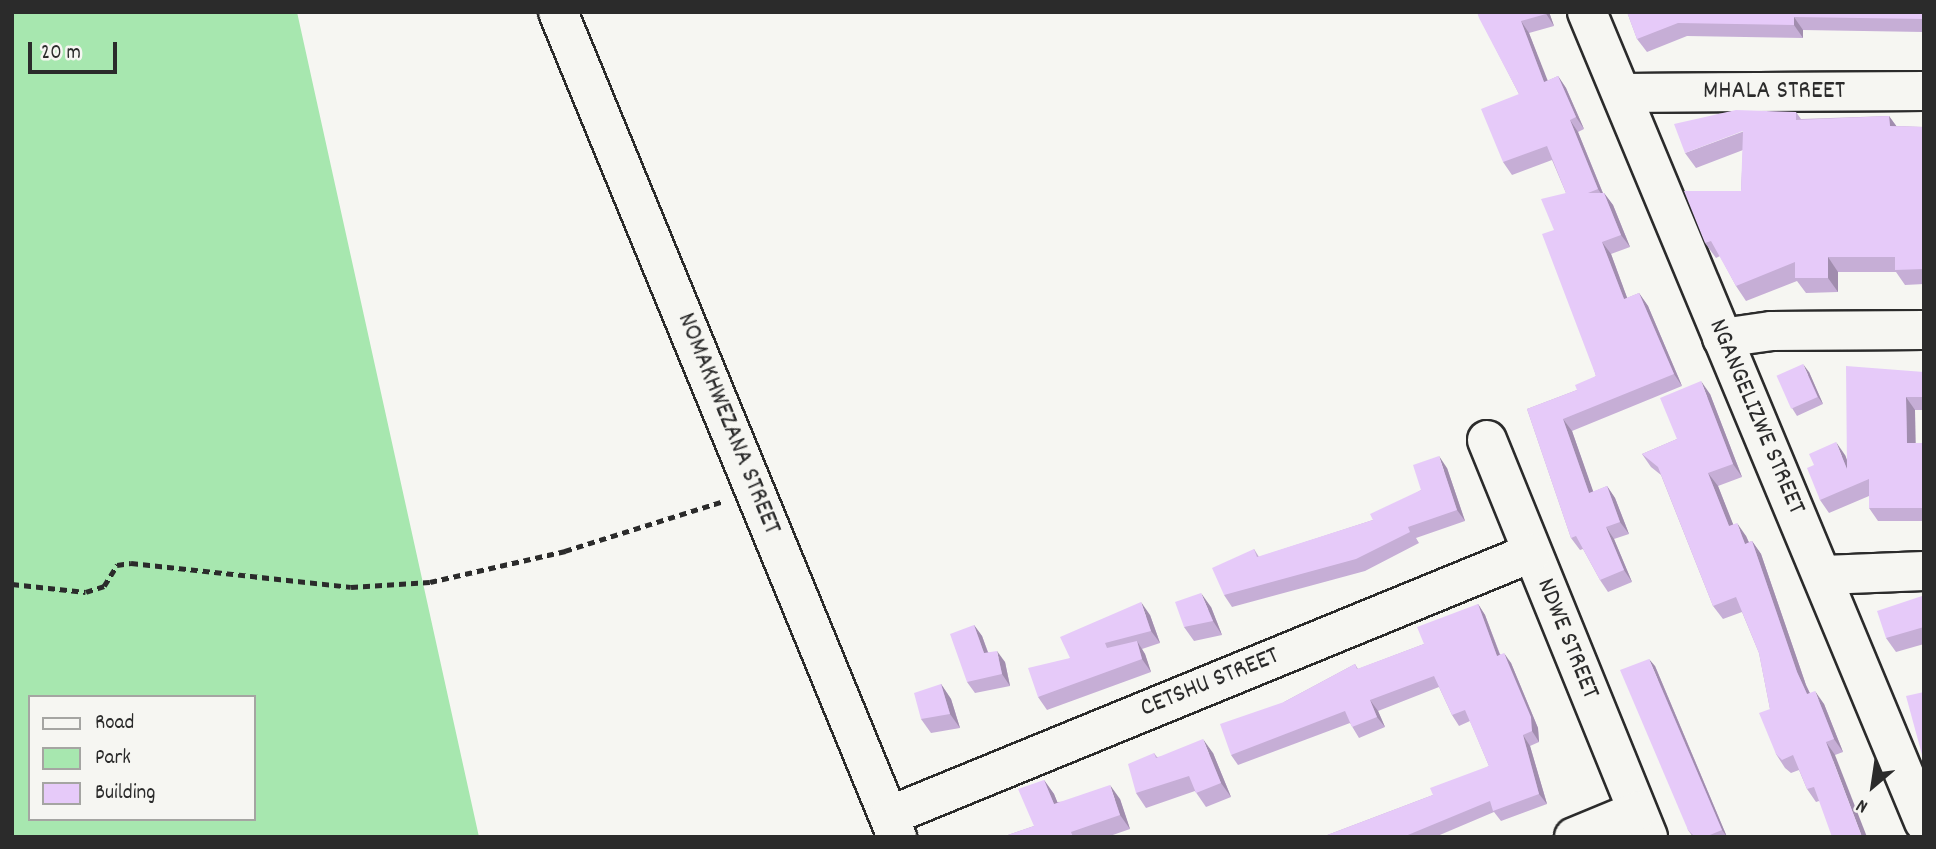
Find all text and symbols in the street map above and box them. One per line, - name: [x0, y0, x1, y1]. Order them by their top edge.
- scale bar: [32, 28, 121, 72]
- text: 20 m: [41, 39, 81, 69]
- street label: MHALA STREET: [1703, 76, 1845, 108]
- street label: NOMAKHWEZANA STREET: [669, 309, 787, 539]
- street label: NGANGELIZWE STREET: [1701, 315, 1811, 519]
- street label: NDWE STREET: [1529, 574, 1605, 704]
- street label: CETSHU STREET: [1136, 641, 1284, 725]
- legend: [28, 695, 256, 821]
- text: Road: [95, 709, 134, 739]
- text: Park: [95, 744, 131, 774]
- north arrow: [1838, 751, 1908, 821]
- text: Building: [95, 779, 155, 809]
- text: N: [1852, 791, 1873, 819]

